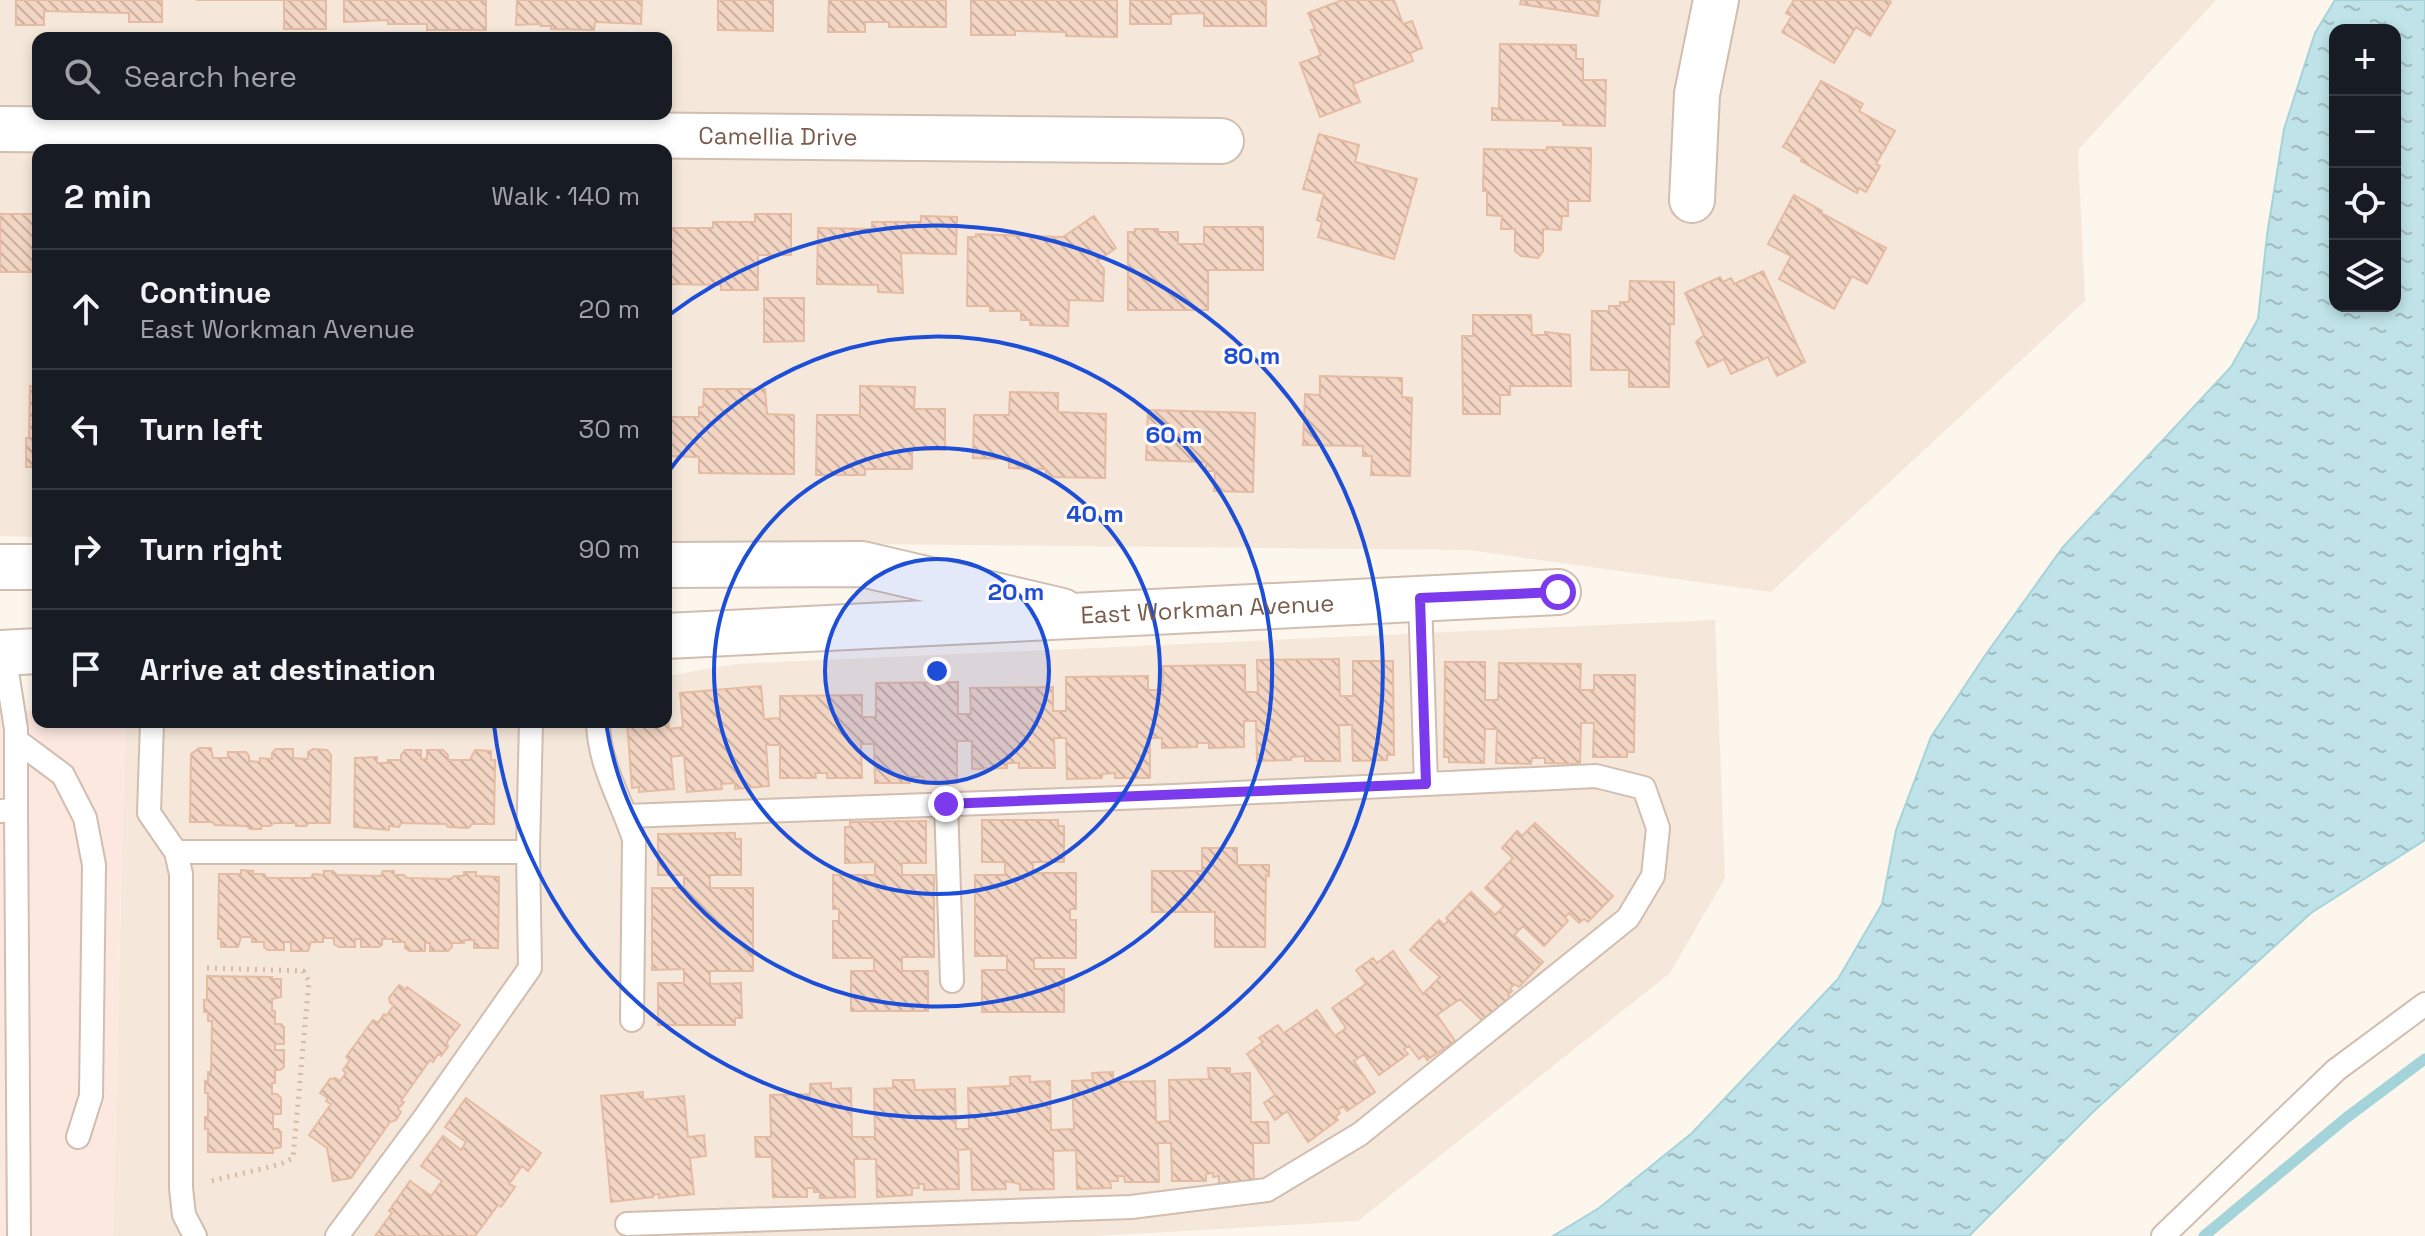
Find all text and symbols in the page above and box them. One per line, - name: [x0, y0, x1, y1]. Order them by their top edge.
- map controls: [2329, 24, 2401, 312]
- button: +: [2329, 24, 2401, 96]
- search box: [32, 32, 672, 120]
- icon: search: [60, 54, 104, 98]
- text: Search here: [124, 57, 297, 96]
- button: −: [2329, 96, 2401, 168]
- street label: Camellia Drive: [698, 120, 858, 152]
- button: locate: [2329, 168, 2401, 240]
- text: 2 min: [64, 175, 152, 218]
- text: Walk · 140 m: [491, 179, 640, 213]
- button: layers: [2329, 240, 2401, 312]
- text: Continue: [140, 273, 271, 312]
- icon: ahead: [64, 287, 108, 331]
- text: 20 m: [579, 292, 640, 326]
- text: East Workman Avenue: [140, 312, 415, 346]
- text: 80 m: [1224, 340, 1280, 371]
- icon: left: [64, 407, 108, 451]
- text: Turn left: [140, 410, 263, 449]
- text: 30 m: [579, 412, 640, 446]
- text: 60 m: [1146, 419, 1202, 450]
- text: 40 m: [1066, 498, 1124, 529]
- icon: right: [64, 527, 108, 571]
- text: Turn right: [140, 530, 283, 569]
- text: 90 m: [578, 532, 640, 566]
- route start: [1540, 574, 1576, 610]
- text: 20 m: [988, 576, 1044, 607]
- street label: East Workman Avenue: [1080, 587, 1335, 631]
- icon: arrive: [64, 647, 108, 691]
- text: Arrive at destination: [140, 650, 436, 689]
- centre of rings: [923, 657, 951, 685]
- route end: [928, 786, 964, 822]

